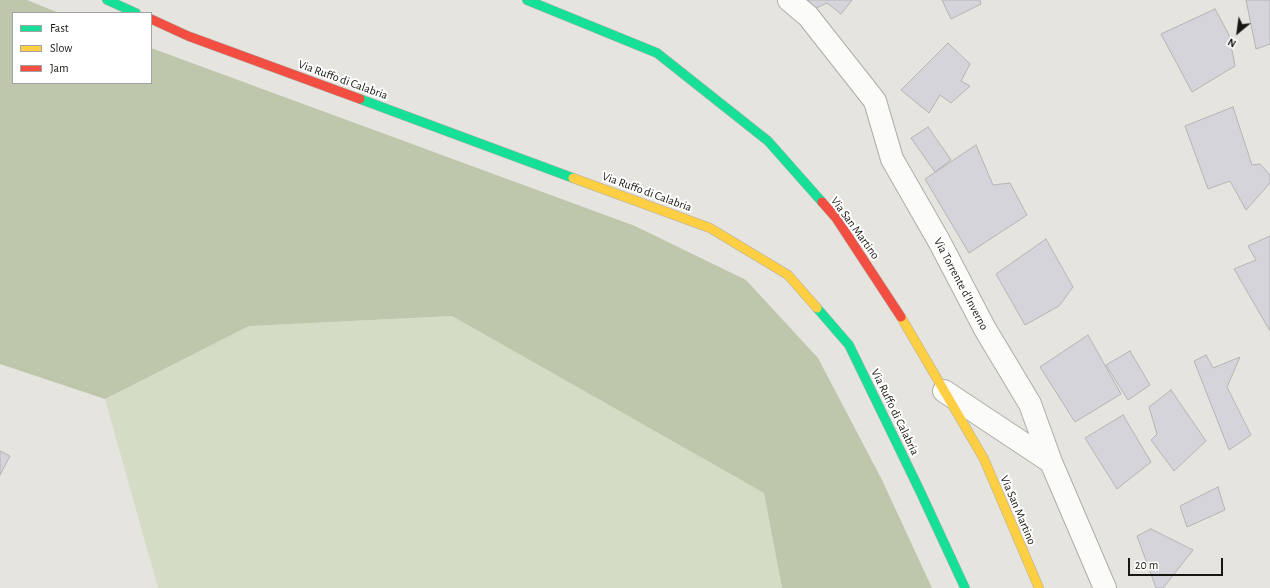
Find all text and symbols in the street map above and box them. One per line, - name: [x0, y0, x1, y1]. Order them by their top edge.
- legend: [12, 12, 152, 84]
- north arrow: [1218, 12, 1258, 52]
- text: Fast: [50, 22, 69, 34]
- text: N: [1226, 36, 1238, 50]
- text: Slow: [50, 42, 72, 54]
- street label: Via Ruffo di Calabria: [296, 57, 390, 103]
- text: Jam: [50, 62, 69, 74]
- street label: Via Ruffo di Calabria: [600, 169, 694, 215]
- street label: Via San Martino: [828, 194, 882, 262]
- street label: Via Torrente d'Inverno: [931, 235, 991, 333]
- street label: Via Ruffo di Calabria: [868, 366, 922, 458]
- street label: Via San Martino: [997, 473, 1039, 547]
- scale bar: [1130, 550, 1225, 576]
- text: 20 m: [1135, 559, 1158, 571]

